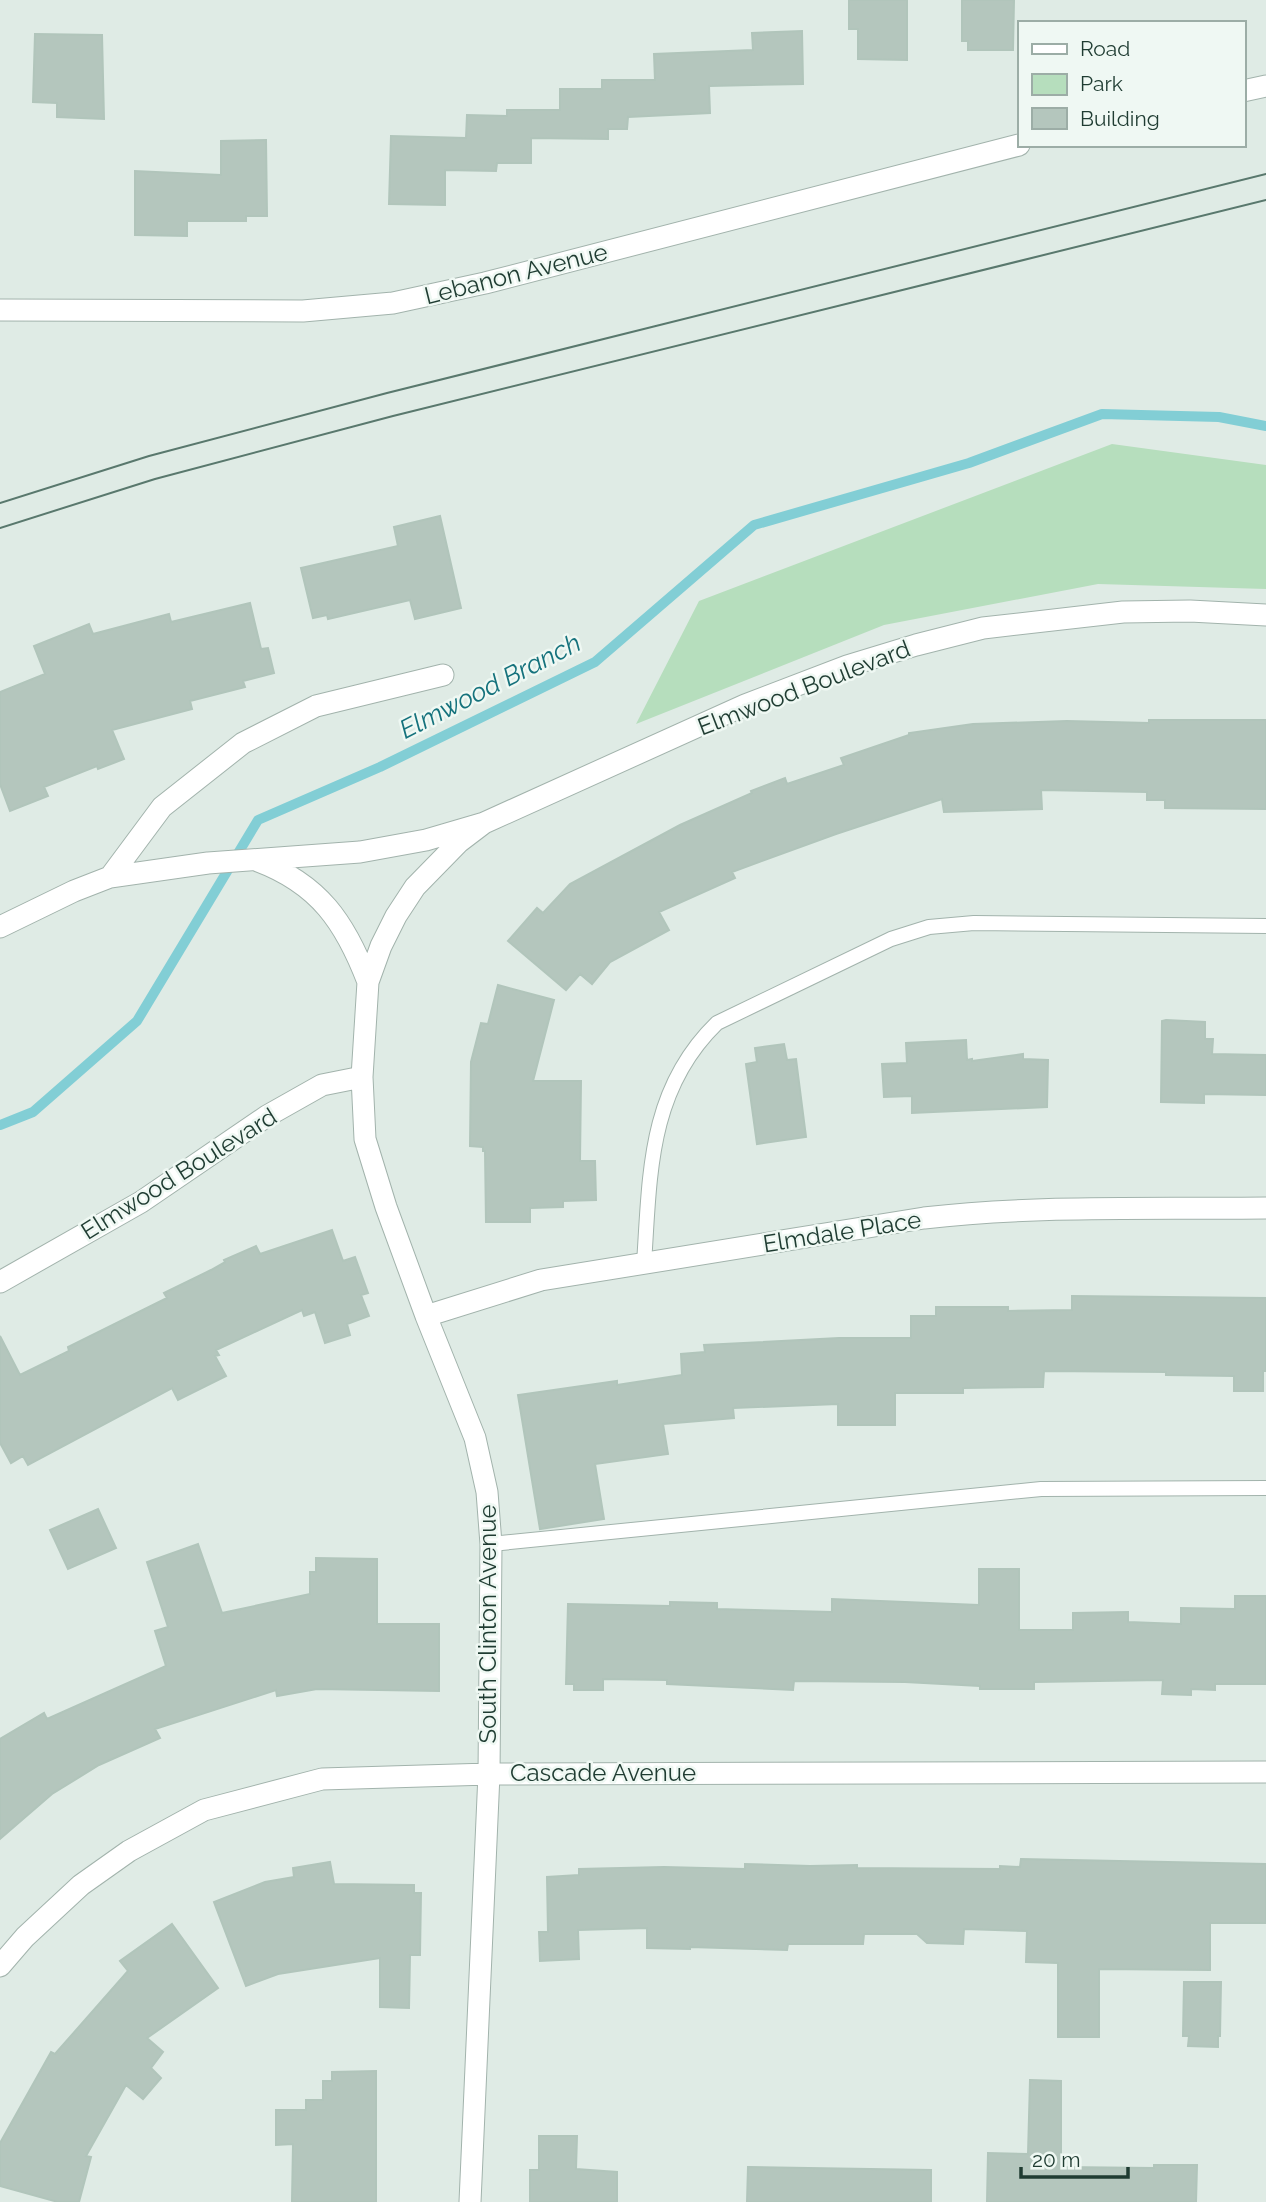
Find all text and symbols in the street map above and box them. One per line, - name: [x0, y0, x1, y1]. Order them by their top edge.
- legend: [1018, 21, 1245, 147]
- text: Road: [1080, 36, 1130, 61]
- text: Park: [1080, 71, 1123, 96]
- text: Building: [1080, 106, 1160, 131]
- street label: Lebanon Avenue: [421, 237, 610, 310]
- water label: Elmwood Branch: [394, 627, 586, 745]
- street label: Elmwood Boulevard: [694, 634, 914, 741]
- street label: Elmwood Boulevard: [76, 1102, 282, 1245]
- street label: Elmdale Place: [761, 1205, 923, 1258]
- street label: South Clinton Avenue: [473, 1504, 502, 1744]
- street label: Cascade Avenue: [510, 1758, 696, 1787]
- scale bar: [1021, 2136, 1128, 2180]
- text: 20 m: [1032, 2147, 1080, 2172]

